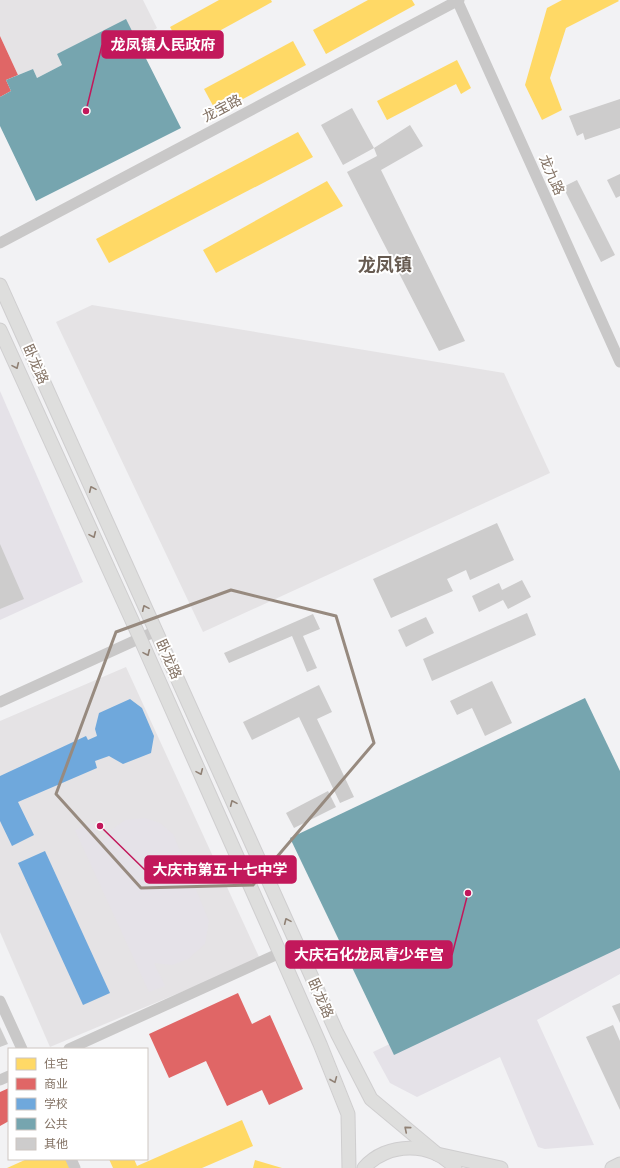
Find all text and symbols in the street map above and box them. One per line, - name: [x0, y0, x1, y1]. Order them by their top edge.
- callout: 龙凤镇人民政府: [102, 31, 223, 58]
- text: 龙凤镇人民政府: [110, 35, 216, 54]
- street label: 龙宝路: [199, 90, 245, 126]
- street label: 龙九路: [535, 152, 569, 198]
- district label: 龙凤镇: [358, 253, 412, 276]
- street label: 卧龙路: [19, 341, 53, 387]
- one-way arrow: [11, 361, 19, 369]
- one-way arrow: [89, 486, 97, 494]
- one-way arrow: [88, 531, 96, 538]
- one-way arrow: [142, 604, 150, 611]
- street label: 卧龙路: [152, 636, 186, 682]
- one-way arrow: [142, 649, 150, 657]
- one-way arrow: [195, 768, 203, 776]
- one-way arrow: [230, 799, 238, 807]
- callout: 大庆市第五十七中学: [145, 856, 296, 883]
- text: 大庆市第五十七中学: [152, 860, 288, 879]
- one-way arrow: [284, 918, 292, 926]
- callout: 大庆石化龙凤青少年宫: [286, 941, 452, 968]
- text: 大庆石化龙凤青少年宫: [294, 945, 444, 964]
- street label: 卧龙路: [304, 975, 338, 1021]
- legend: [8, 1048, 148, 1160]
- text: 住宅: [44, 1056, 68, 1071]
- text: 商业: [44, 1076, 68, 1091]
- one-way arrow: [330, 1077, 338, 1084]
- text: 学校: [44, 1096, 68, 1111]
- text: 公共: [44, 1116, 68, 1131]
- one-way arrow: [405, 1127, 412, 1134]
- text: 其他: [44, 1136, 68, 1151]

